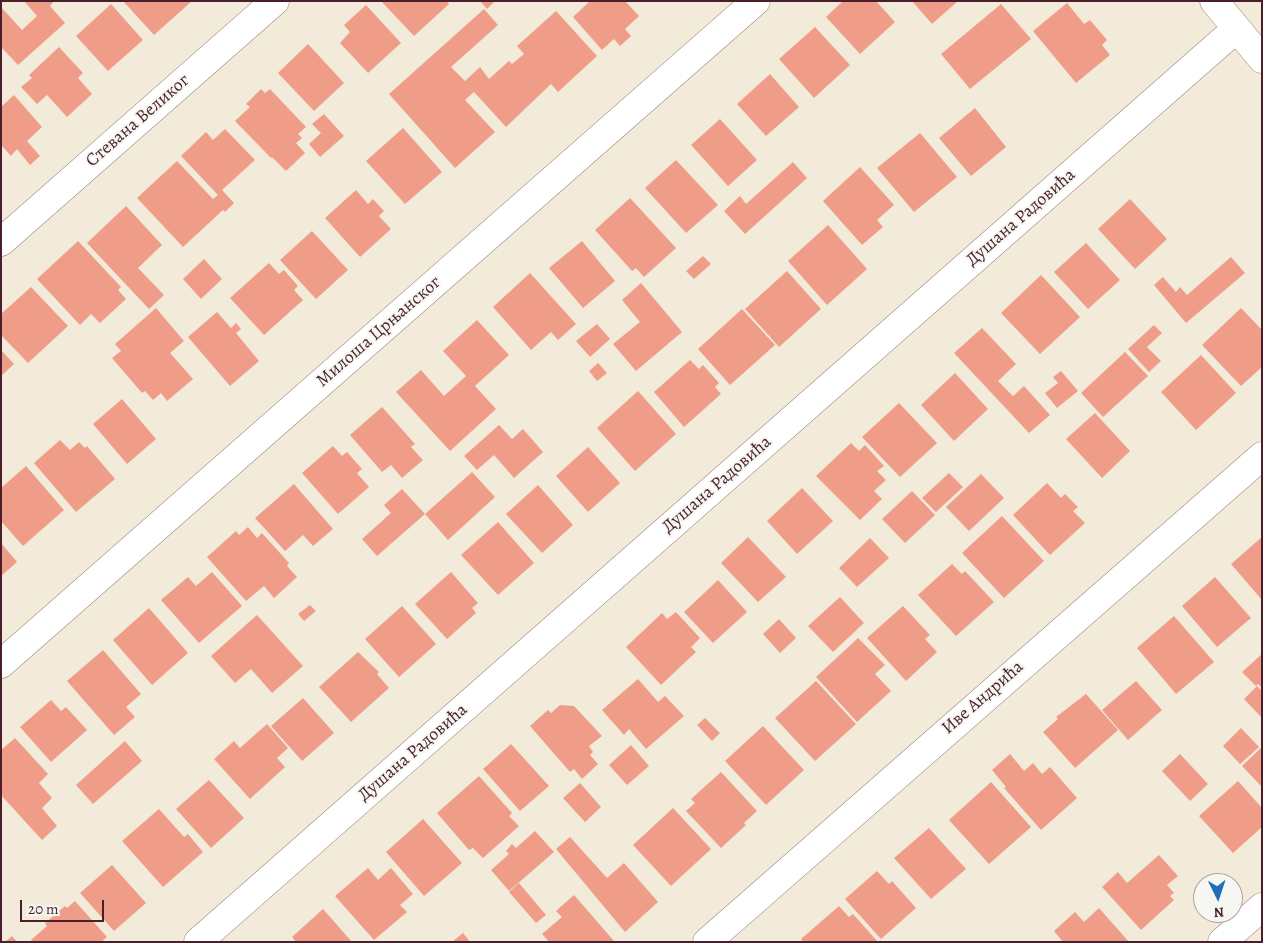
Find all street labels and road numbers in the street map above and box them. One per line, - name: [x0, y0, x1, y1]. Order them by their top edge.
- street label: Стевана Великог: [82, 70, 194, 172]
- street label: Душана Радовића: [962, 165, 1080, 271]
- street label: Милоша Црњанског: [312, 272, 446, 392]
- street label: Душана Радовића: [658, 432, 776, 538]
- street label: Иве Андрића: [938, 657, 1028, 739]
- street label: Душана Радовића: [354, 700, 472, 806]

